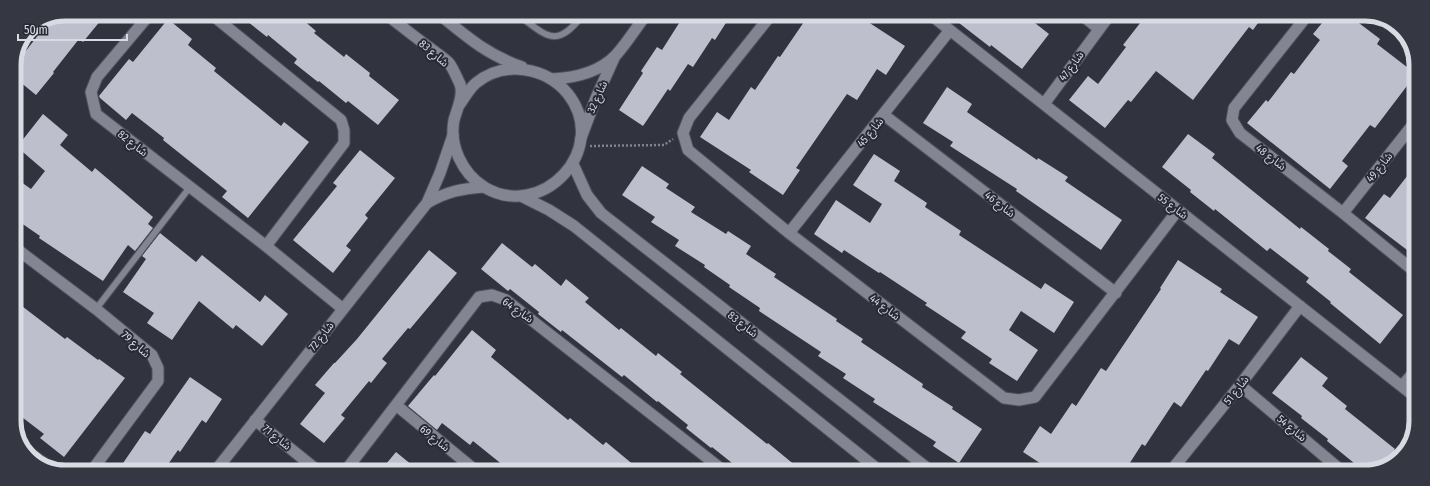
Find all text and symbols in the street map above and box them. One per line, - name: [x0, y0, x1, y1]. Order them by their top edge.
- scale bar: [18, 16, 127, 42]
- text: 50 m: [24, 23, 48, 37]
- street label: شارع 83: [416, 37, 451, 71]
- street label: شارع 47: [1056, 49, 1088, 84]
- street label: شارع 32: [585, 79, 611, 116]
- street label: شارع 45: [855, 115, 887, 150]
- street label: شارع 82: [115, 128, 151, 160]
- street label: شارع 48: [1252, 142, 1289, 174]
- street label: شارع 49: [1363, 150, 1396, 185]
- street label: شارع 46: [981, 189, 1018, 221]
- street label: شارع 55: [1155, 191, 1190, 223]
- street label: شارع 44: [866, 292, 903, 324]
- street label: شارع 64: [499, 295, 536, 327]
- street label: شارع 83: [724, 309, 761, 341]
- street label: شارع 72: [306, 319, 338, 354]
- street label: شارع 79: [118, 328, 153, 361]
- street label: شارع 51: [1221, 373, 1253, 408]
- street label: شارع 54: [1274, 412, 1309, 445]
- street label: شارع 71: [259, 422, 294, 454]
- street label: شارع 69: [416, 422, 453, 455]

